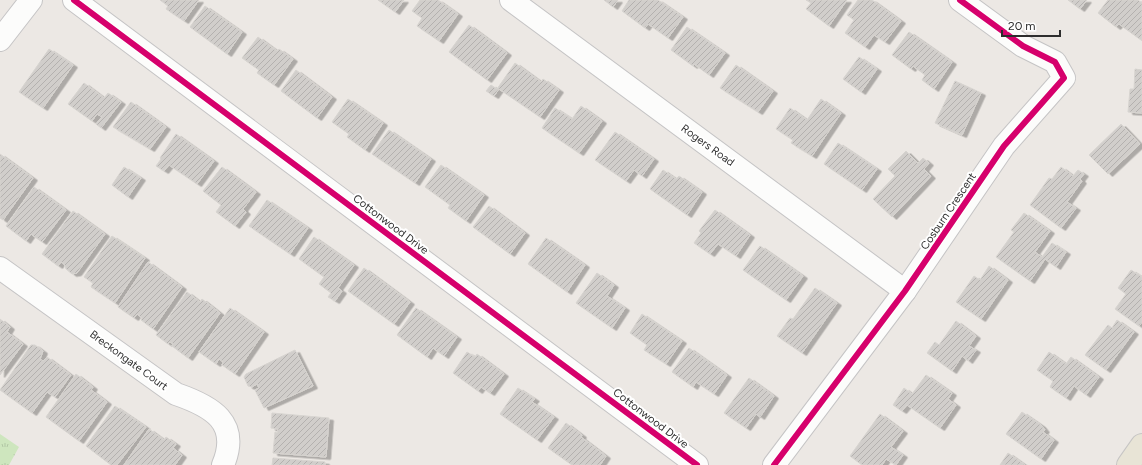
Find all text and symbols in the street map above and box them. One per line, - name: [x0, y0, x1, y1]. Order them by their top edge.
- scale bar: [1002, 12, 1060, 38]
- text: 20 m: [1008, 19, 1036, 33]
- street label: Rogers Road: [679, 122, 737, 169]
- street label: Cosburn Crescent: [918, 170, 979, 252]
- street label: Cottonwood Drive: [350, 192, 431, 257]
- street label: Breckongate Court: [87, 328, 170, 393]
- street label: Cottonwood Drive: [610, 386, 691, 451]

